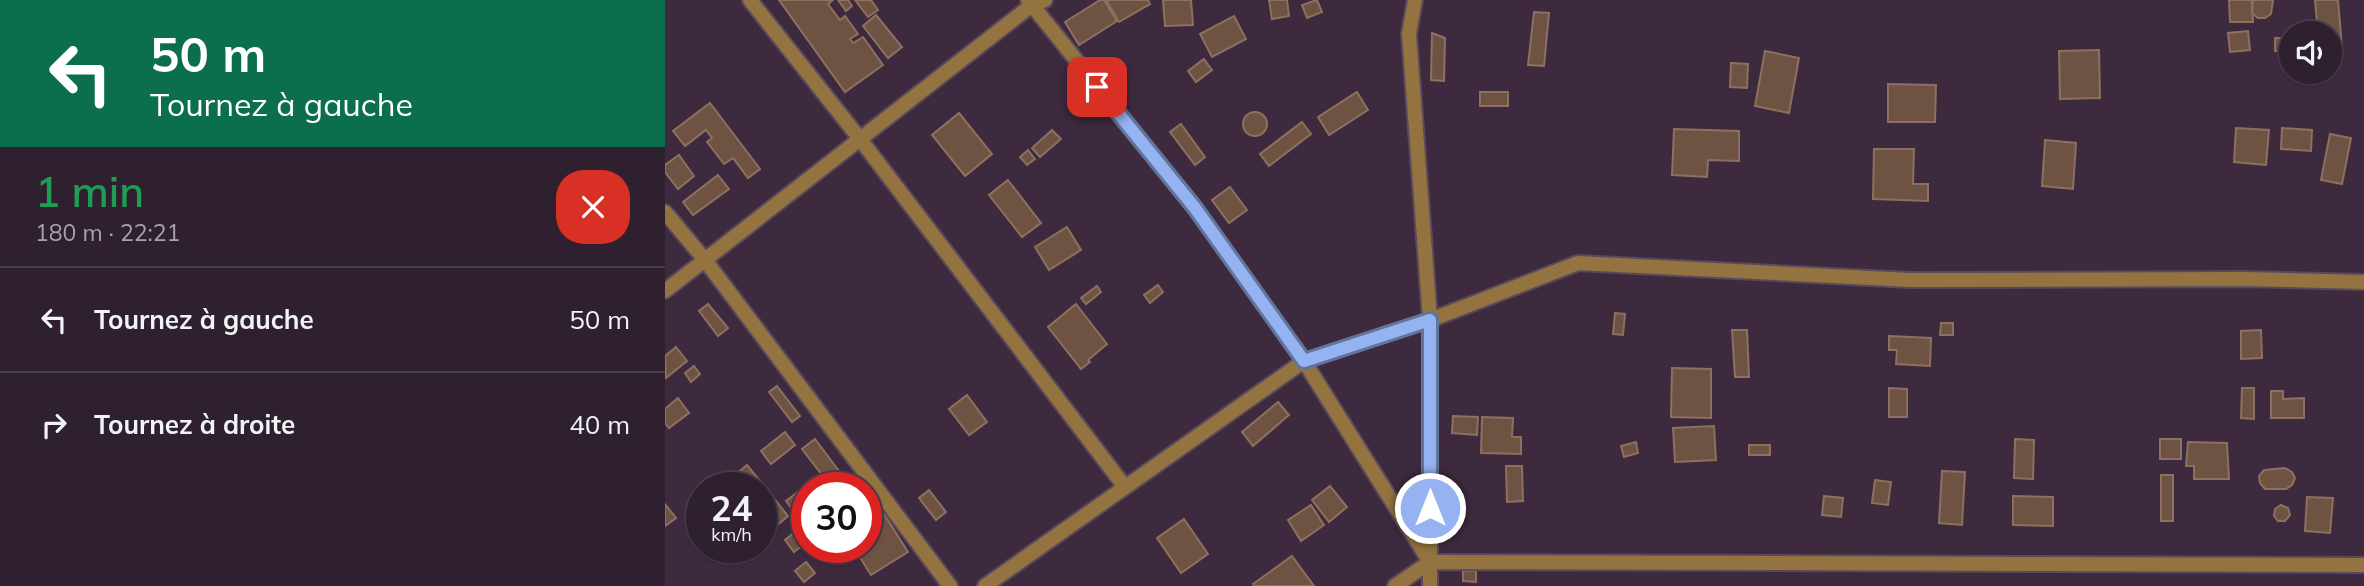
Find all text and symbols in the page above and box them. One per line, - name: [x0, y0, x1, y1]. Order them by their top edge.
- map controls: [2279, 21, 2342, 84]
- button: sound: [2279, 21, 2342, 84]
- text: 50 m: [150, 23, 266, 84]
- icon: left: [35, 28, 126, 119]
- pin: [1067, 57, 1127, 117]
- icon: arrive: [1078, 68, 1116, 106]
- text: Tournez à gauche: [150, 84, 413, 124]
- text: 1 min: [35, 165, 144, 218]
- button: close: [556, 170, 630, 244]
- text: 180 m · 22:21: [35, 218, 180, 247]
- icon: left: [35, 301, 73, 339]
- text: Tournez à gauche: [94, 303, 314, 336]
- text: 50 m: [569, 303, 630, 336]
- icon: right: [35, 406, 73, 444]
- text: Tournez à droite: [94, 408, 295, 441]
- text: 40 m: [569, 408, 630, 441]
- position arrow: [1393, 471, 1467, 545]
- speed limit sign: 30: [791, 472, 882, 563]
- text: 24: [710, 486, 753, 530]
- text: km/h: [711, 523, 752, 546]

